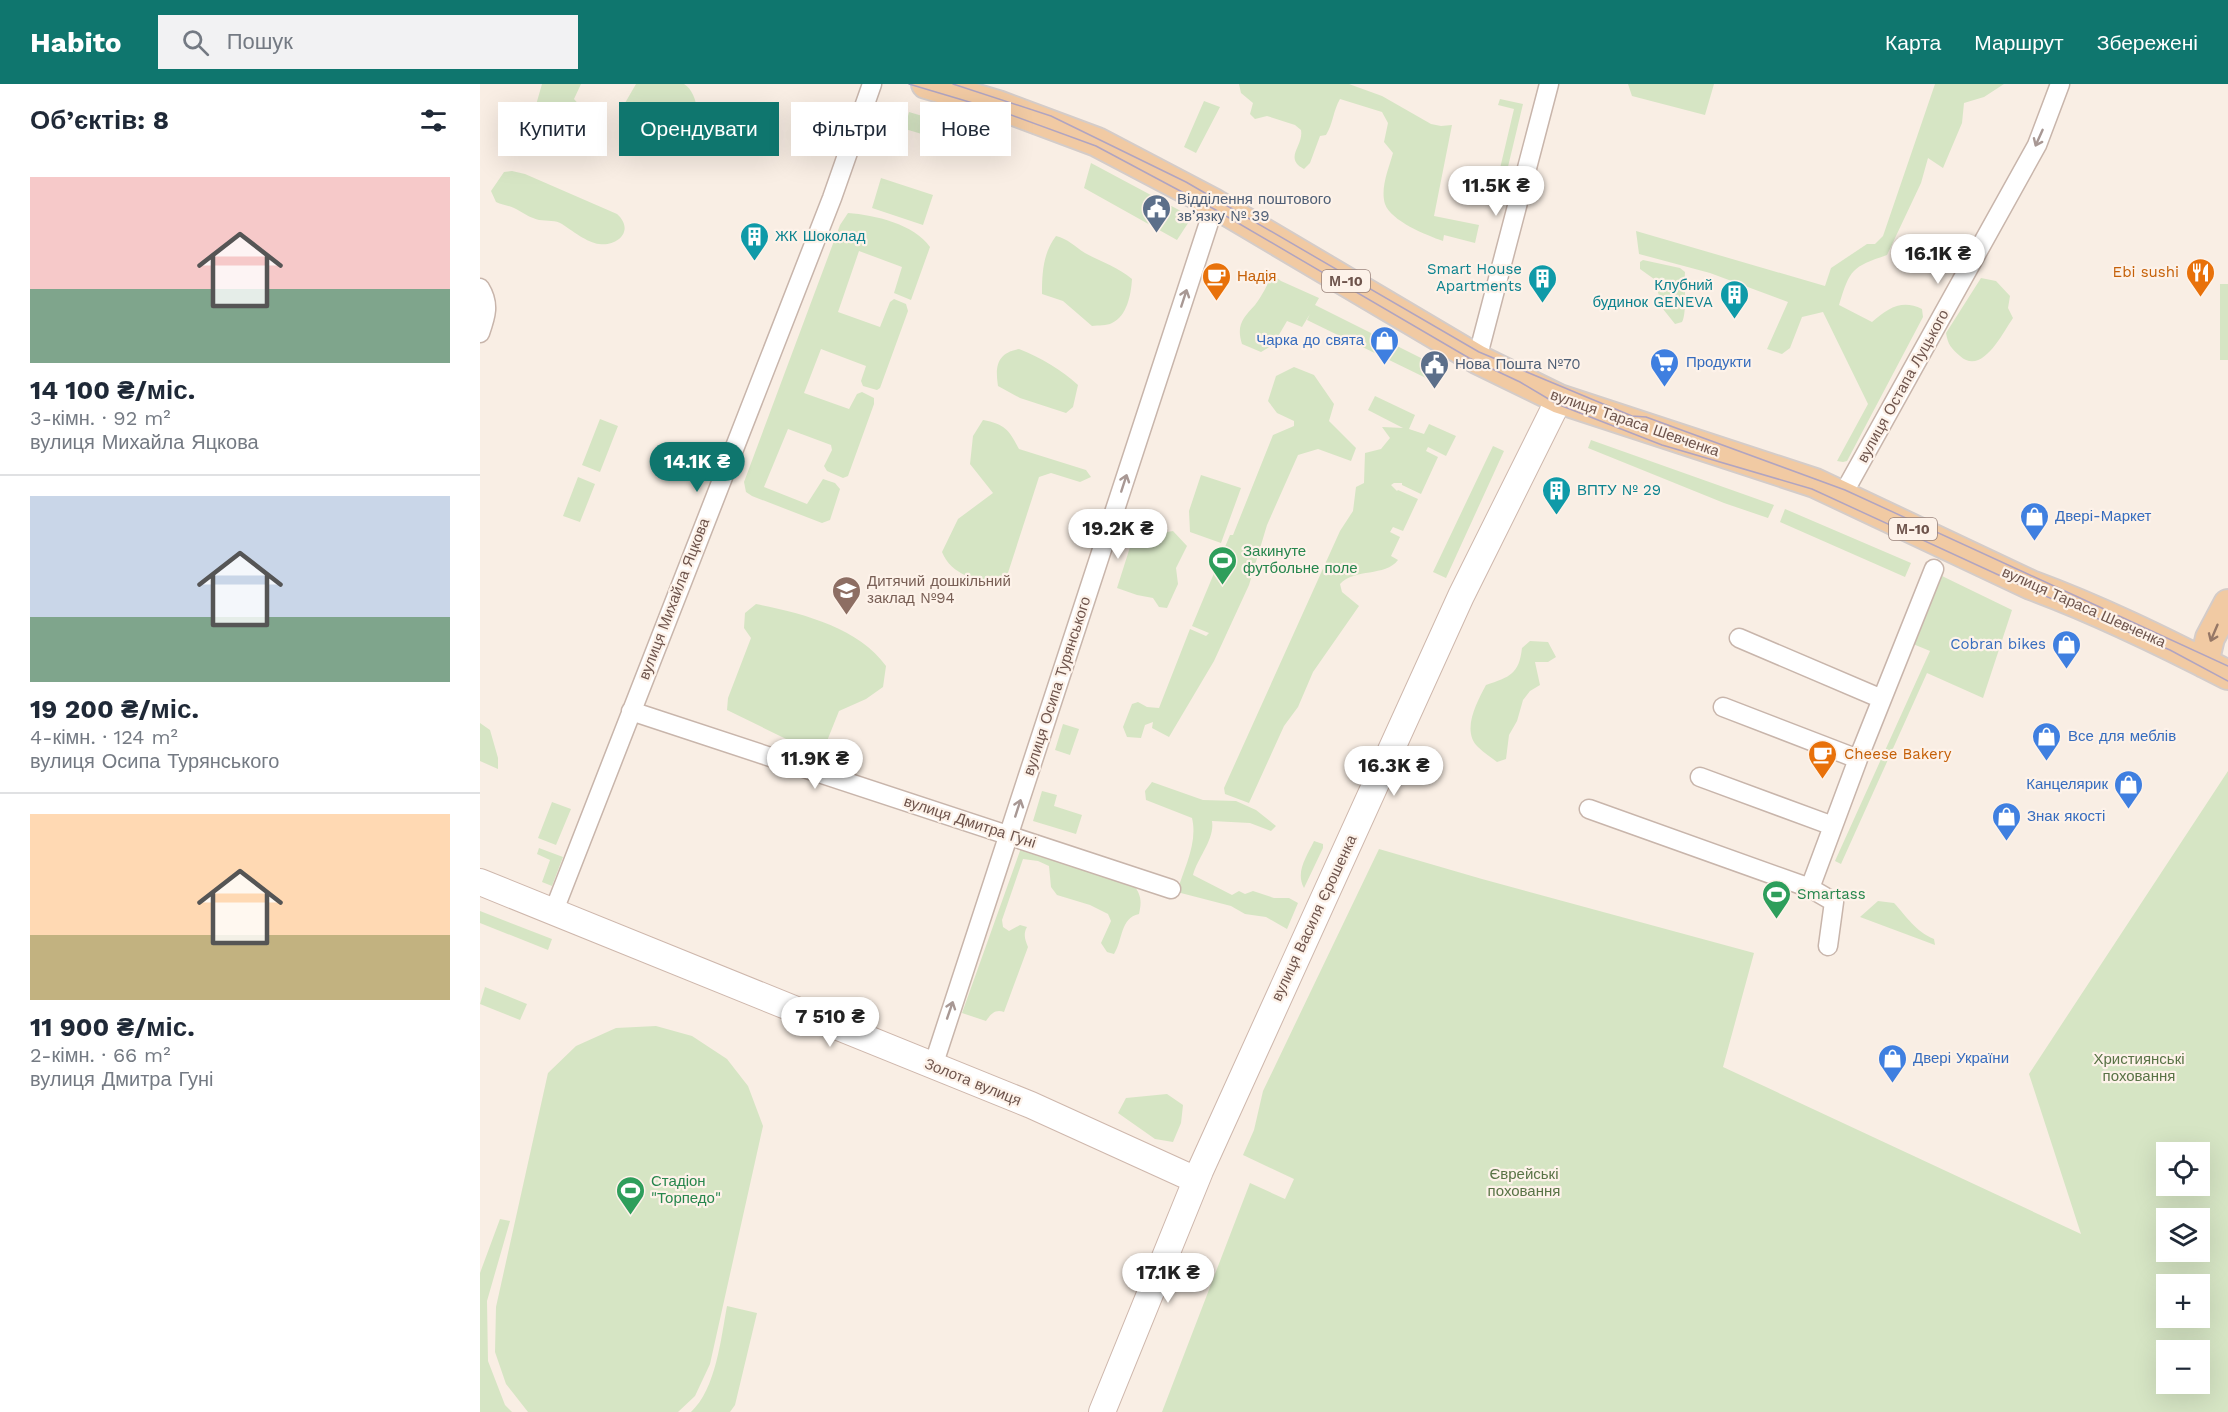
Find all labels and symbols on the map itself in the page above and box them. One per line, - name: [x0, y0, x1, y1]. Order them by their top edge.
- one-way arrow: [2033, 129, 2044, 147]
- pin: 11.5K ₴: [1441, 166, 1551, 217]
- place label: Відділення поштового зв’язку № 39: [1177, 190, 1331, 225]
- public building icon: Відділення поштового зв’язку № 39: [1140, 192, 1172, 234]
- building icon: ЖК Шоколад: [738, 220, 770, 262]
- place label: ЖК Шоколад: [775, 227, 866, 245]
- pin: 16.1K ₴: [1883, 234, 1993, 285]
- restaurant icon: Ebi sushi: [2184, 256, 2216, 298]
- cafe icon: Надія: [1200, 260, 1232, 302]
- place label: Smart House Apartments: [1427, 260, 1522, 295]
- building icon: Smart House Apartments: [1527, 262, 1559, 304]
- place label: Ebi sushi: [2113, 263, 2179, 281]
- place label: Надія: [1237, 267, 1276, 285]
- road number: М-10: [1322, 270, 1370, 292]
- place label: Клубний будинок GENEVA: [1593, 276, 1713, 311]
- building icon: Клубний будинок GENEVA: [1718, 278, 1750, 320]
- one-way arrow: [1179, 289, 1190, 308]
- street label: вулиця Остапа Луцького: [1853, 306, 1953, 466]
- shop icon: Чарка до свята: [1369, 324, 1401, 366]
- place label: Чарка до свята: [1256, 331, 1365, 349]
- supermarket icon: Продукти: [1649, 346, 1681, 388]
- public building icon: Нова Пошта №70: [1418, 348, 1450, 390]
- place label: Продукти: [1686, 353, 1751, 371]
- place label: Нова Пошта №70: [1455, 355, 1581, 373]
- street label: вулиця Тараса Шевченка: [1548, 386, 1722, 461]
- pin: 14.1K ₴: [642, 442, 752, 493]
- one-way arrow: [1119, 474, 1130, 493]
- building icon: ВПТУ № 29: [1540, 474, 1572, 516]
- place label: ВПТУ № 29: [1577, 481, 1661, 499]
- shop icon: Двері-Маркет: [2018, 500, 2050, 542]
- place label: Двері-Маркет: [2055, 507, 2152, 525]
- pin: 19.2K ₴: [1063, 509, 1173, 560]
- street label: вулиця Михайла Яцкова: [635, 515, 713, 682]
- road number: М-10: [1889, 518, 1937, 540]
- place label: Закинуте футбольне поле: [1243, 542, 1358, 577]
- sports icon: Закинуте футбольне поле: [1206, 544, 1238, 586]
- street label: вулиця Тараса Шевченка: [1999, 563, 2169, 652]
- place label: Дитячий дошкільний заклад №94: [867, 572, 1011, 607]
- school or university icon: Дитячий дошкільний заклад №94: [830, 574, 862, 616]
- street label: вулиця Осипа Турянського: [1020, 594, 1094, 778]
- one-way arrow: [2208, 623, 2219, 641]
- shop icon: Cobran bikes: [2051, 628, 2083, 670]
- place label: Cobran bikes: [1950, 635, 2046, 653]
- shop icon: Все для меблів: [2031, 720, 2063, 762]
- place label: Все для меблів: [2068, 727, 2176, 745]
- cafe icon: Cheese Bakery: [1807, 738, 1839, 780]
- pin: 11.9K ₴: [760, 739, 870, 790]
- place label: Cheese Bakery: [1844, 745, 1952, 763]
- pin: 16.3K ₴: [1339, 746, 1449, 797]
- shop icon: Канцелярик: [2113, 768, 2145, 810]
- place label: Канцелярик: [2026, 775, 2108, 793]
- street label: вулиця Дмитра Гуні: [902, 792, 1038, 852]
- one-way arrow: [1013, 799, 1024, 818]
- shop icon: Знак якості: [1990, 800, 2022, 842]
- place label: Знак якості: [2027, 807, 2105, 825]
- street label: вулиця Василя Єрошенка: [1268, 831, 1361, 1004]
- sports icon: Smartass: [1760, 878, 1792, 920]
- place label: Smartass: [1797, 885, 1866, 903]
- pin: 7 510 ₴: [775, 997, 885, 1048]
- one-way arrow: [945, 1001, 956, 1020]
- shop icon: Двері України: [1876, 1042, 1908, 1084]
- place label: Двері України: [1913, 1049, 2009, 1067]
- park label: Християнські поховання: [2093, 1050, 2185, 1085]
- street label: Золота вулиця: [922, 1054, 1024, 1110]
- park label: Єврейські поховання: [1488, 1165, 1560, 1200]
- place label: Стадіон "Торпедо": [651, 1172, 721, 1207]
- sports icon: Стадіон "Торпедо": [614, 1174, 646, 1216]
- pin: 17.1K ₴: [1113, 1253, 1223, 1304]

